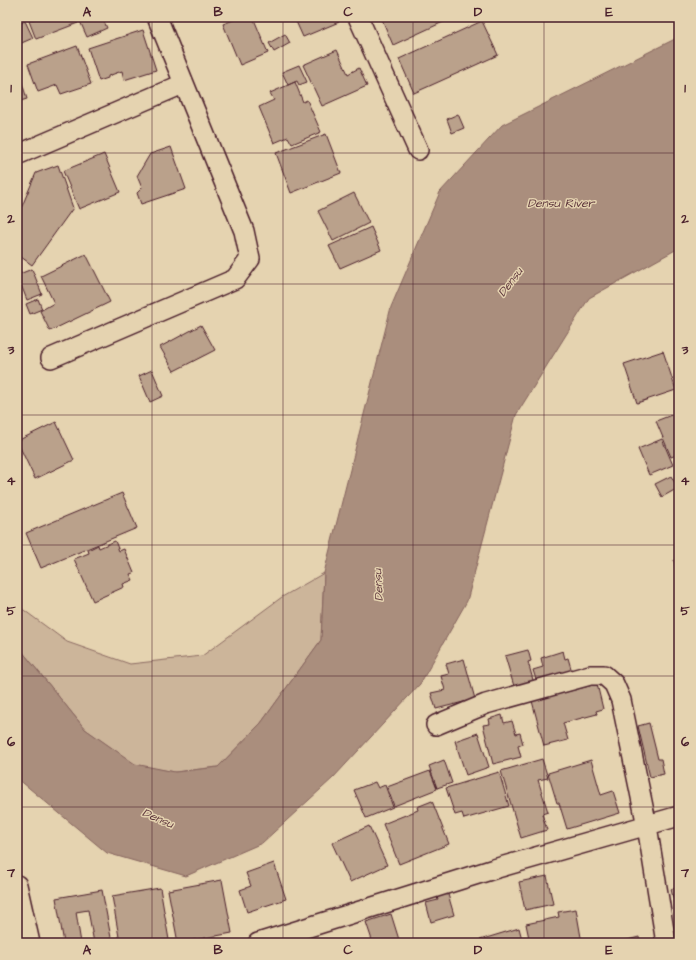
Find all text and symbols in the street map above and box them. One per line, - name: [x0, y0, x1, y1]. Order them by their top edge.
- text: A: [83, 3, 92, 21]
- text: B: [213, 3, 223, 21]
- text: C: [343, 3, 353, 21]
- text: D: [474, 3, 483, 21]
- text: E: [605, 3, 613, 21]
- text: 1: [10, 79, 12, 97]
- text: 1: [684, 79, 686, 97]
- water label: Densu River: [528, 195, 596, 212]
- text: 2: [6, 210, 15, 228]
- text: 2: [680, 210, 689, 228]
- water label: Densu: [494, 264, 527, 300]
- text: 3: [7, 341, 15, 359]
- text: 3: [681, 341, 689, 359]
- text: 4: [7, 472, 16, 490]
- text: 4: [681, 472, 690, 490]
- water label: Densu: [369, 567, 388, 602]
- text: 5: [6, 602, 16, 620]
- text: 5: [680, 602, 690, 620]
- text: 6: [7, 733, 16, 751]
- text: 6: [681, 733, 690, 751]
- water label: Densu: [140, 804, 177, 833]
- text: 7: [6, 864, 16, 882]
- text: 7: [680, 864, 690, 882]
- text: A: [83, 941, 92, 959]
- text: B: [213, 941, 223, 959]
- text: C: [343, 941, 353, 959]
- text: D: [474, 941, 483, 959]
- text: E: [605, 941, 613, 959]

